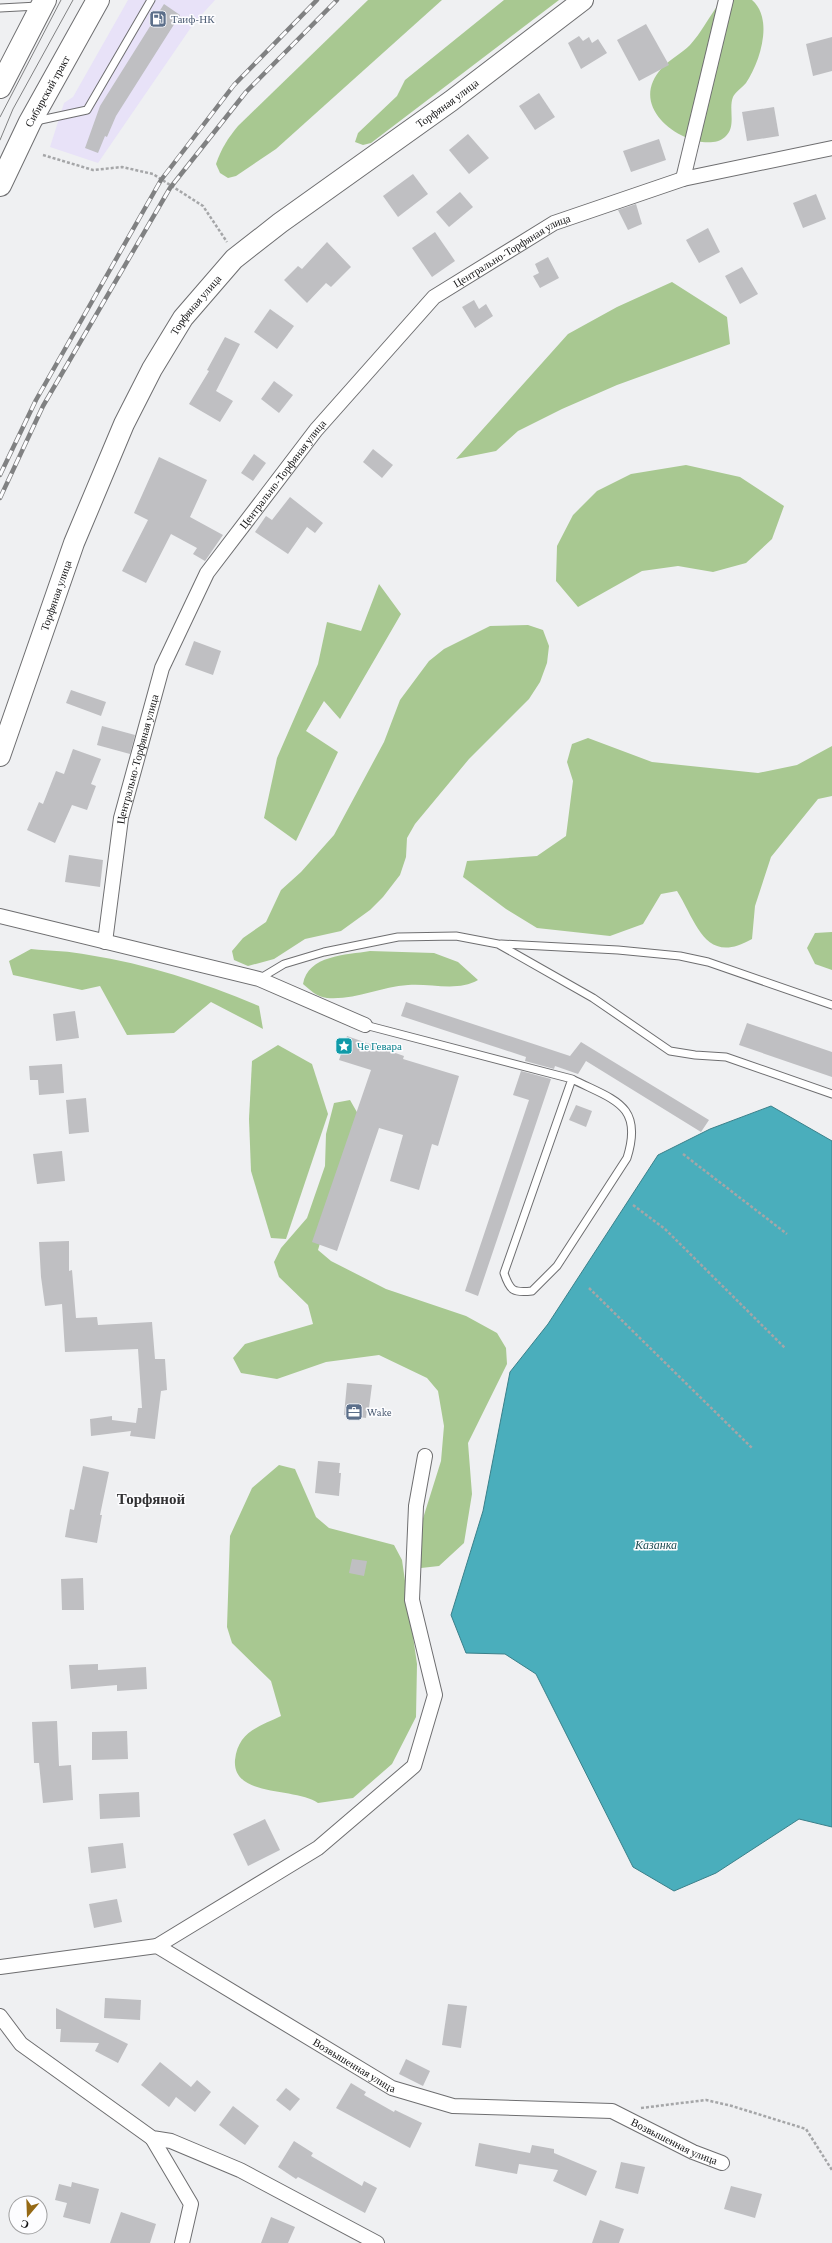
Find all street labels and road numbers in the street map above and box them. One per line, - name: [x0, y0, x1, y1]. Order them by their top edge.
- street label: Сибирский тракт: [23, 53, 72, 129]
- street label: Торфяная улица: [414, 76, 481, 130]
- street label: Центрально-Торфяная улица: [451, 212, 572, 290]
- street label: Торфяная улица: [168, 272, 224, 337]
- street label: Центрально-Торфяная улица: [237, 417, 328, 531]
- street label: Торфяная улица: [38, 558, 74, 632]
- street label: Центрально-Торфяная улица: [114, 693, 161, 825]
- street label: Возвышенная улица: [311, 2036, 397, 2095]
- street label: Возвышенная улица: [629, 2116, 719, 2167]

